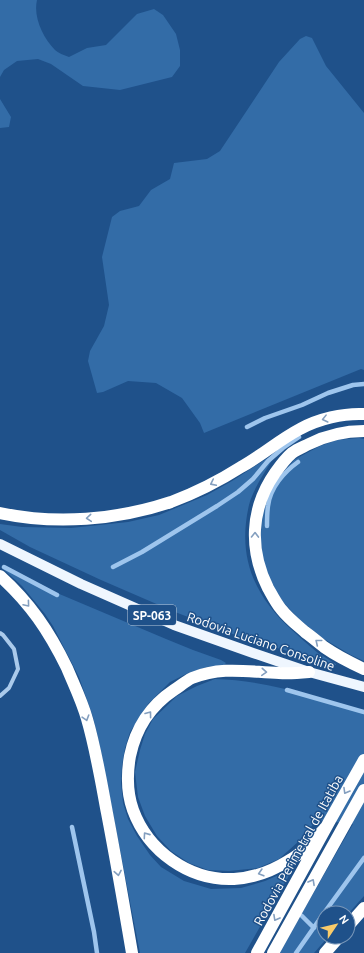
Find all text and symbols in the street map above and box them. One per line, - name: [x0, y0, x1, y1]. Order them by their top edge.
- one-way arrow: [322, 415, 329, 423]
- one-way arrow: [210, 478, 217, 486]
- one-way arrow: [86, 513, 92, 522]
- one-way arrow: [251, 532, 259, 538]
- one-way arrow: [23, 599, 30, 606]
- road number: SP-063: [128, 605, 176, 625]
- street label: Rodovia Luciano Consoline: [185, 609, 337, 673]
- one-way arrow: [316, 640, 323, 647]
- one-way arrow: [261, 668, 267, 677]
- one-way arrow: [144, 711, 151, 718]
- one-way arrow: [81, 715, 90, 722]
- street label: Rodovia Perimetral de Itatiba: [251, 772, 345, 928]
- one-way arrow: [344, 787, 351, 794]
- one-way arrow: [144, 833, 151, 840]
- one-way arrow: [258, 868, 265, 877]
- one-way arrow: [113, 870, 122, 876]
- one-way arrow: [308, 879, 315, 887]
- north arrow: [316, 905, 356, 945]
- text: N: [337, 912, 351, 926]
- one-way arrow: [273, 913, 281, 921]

